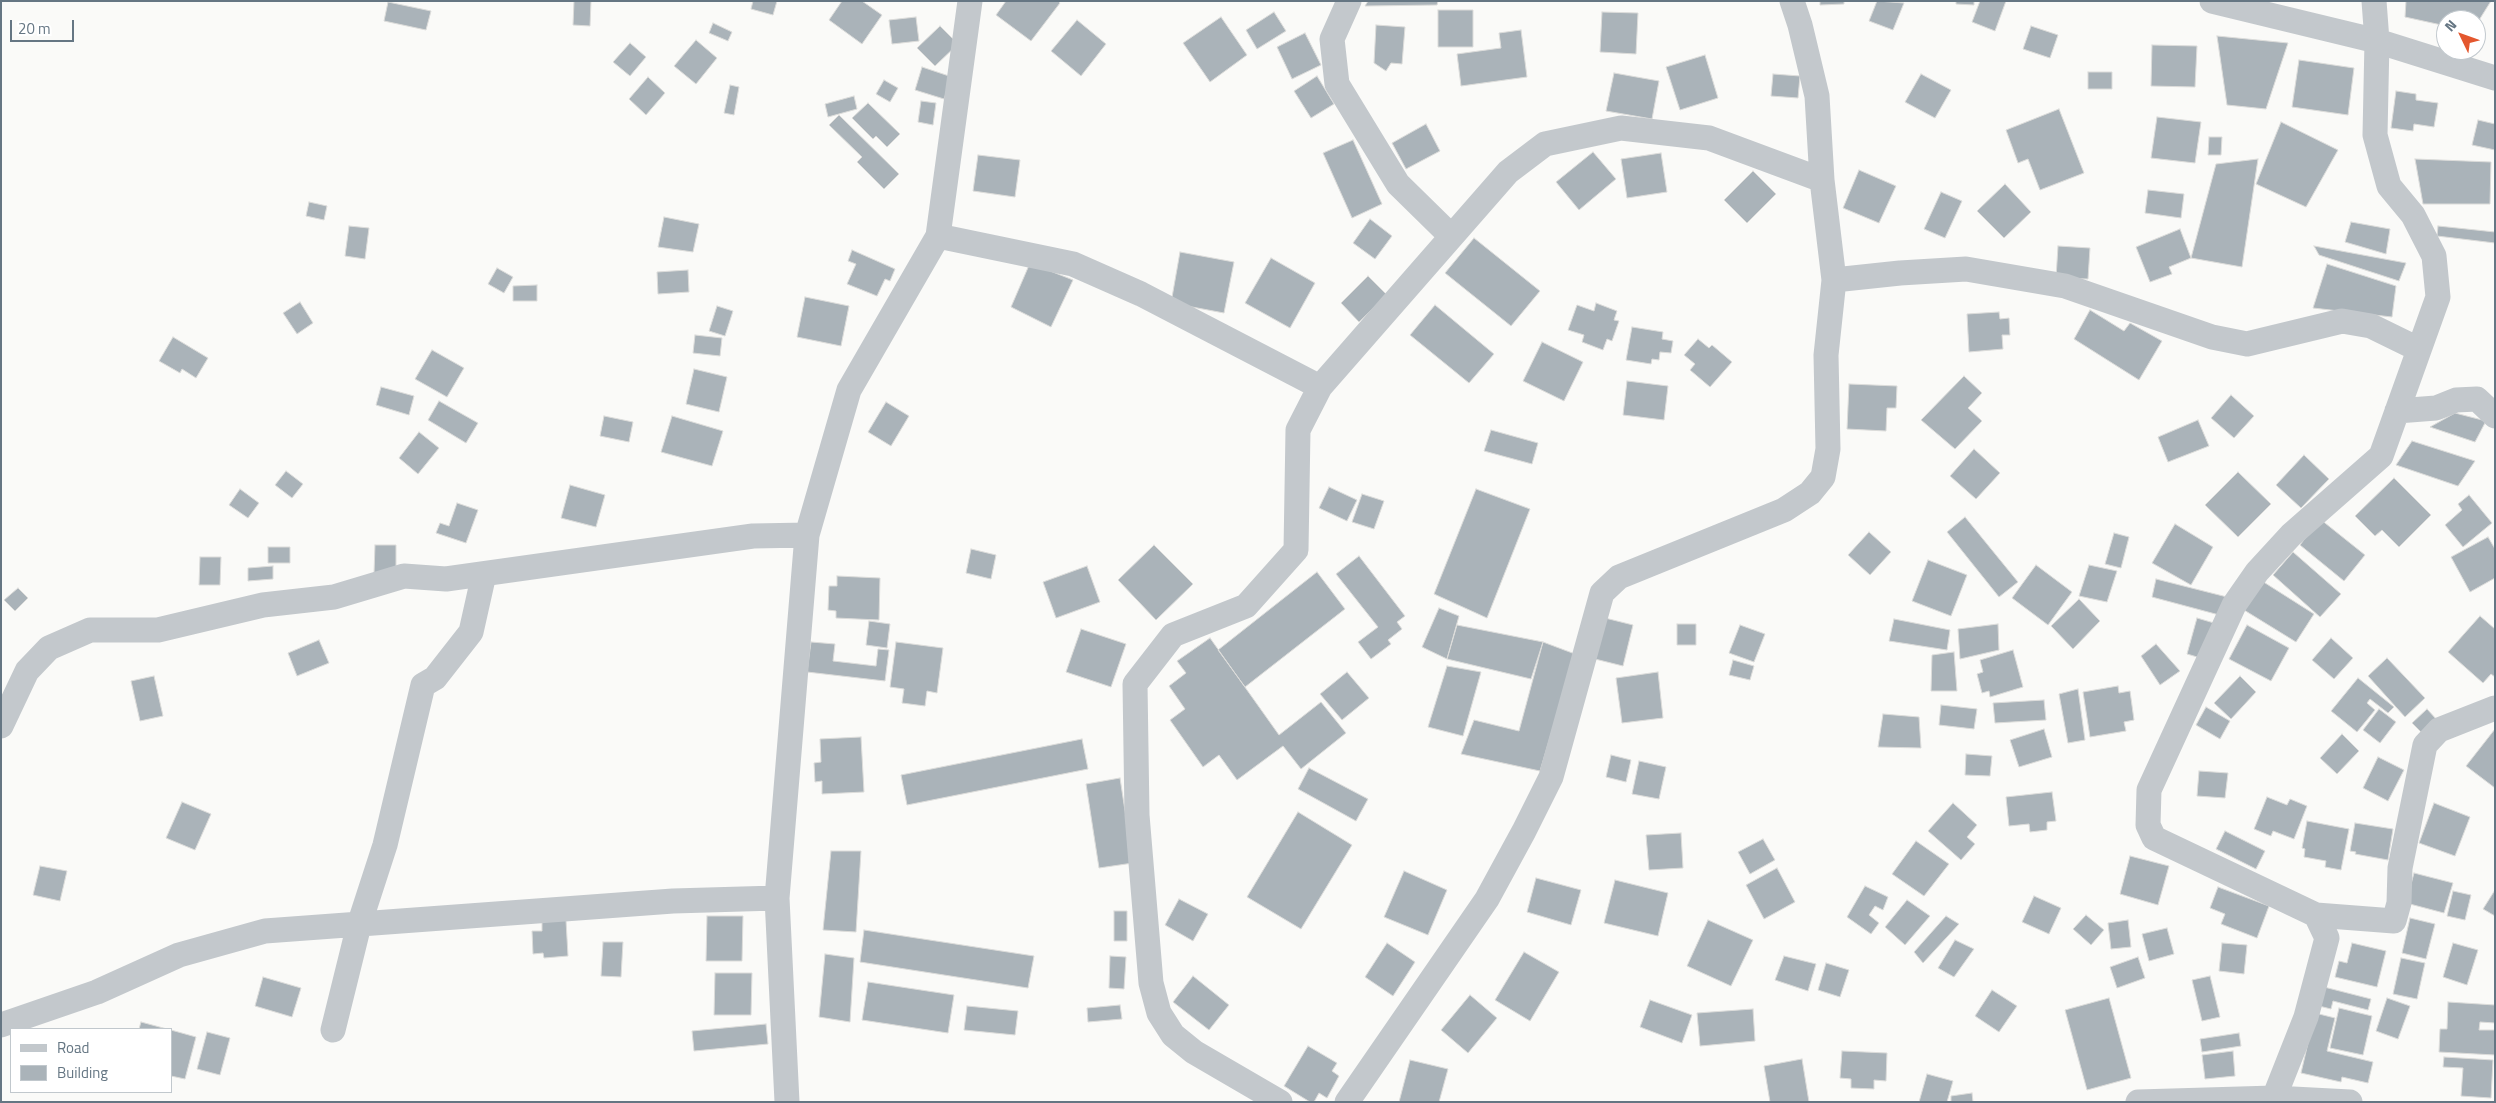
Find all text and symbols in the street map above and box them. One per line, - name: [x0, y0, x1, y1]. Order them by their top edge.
- scale bar: [12, 10, 76, 42]
- north arrow: [2436, 10, 2486, 60]
- text: N: [2439, 15, 2461, 36]
- text: 20 m: [18, 17, 51, 40]
- legend: [10, 1028, 172, 1093]
- text: Road: [57, 1036, 89, 1059]
- text: Building: [57, 1061, 108, 1084]

